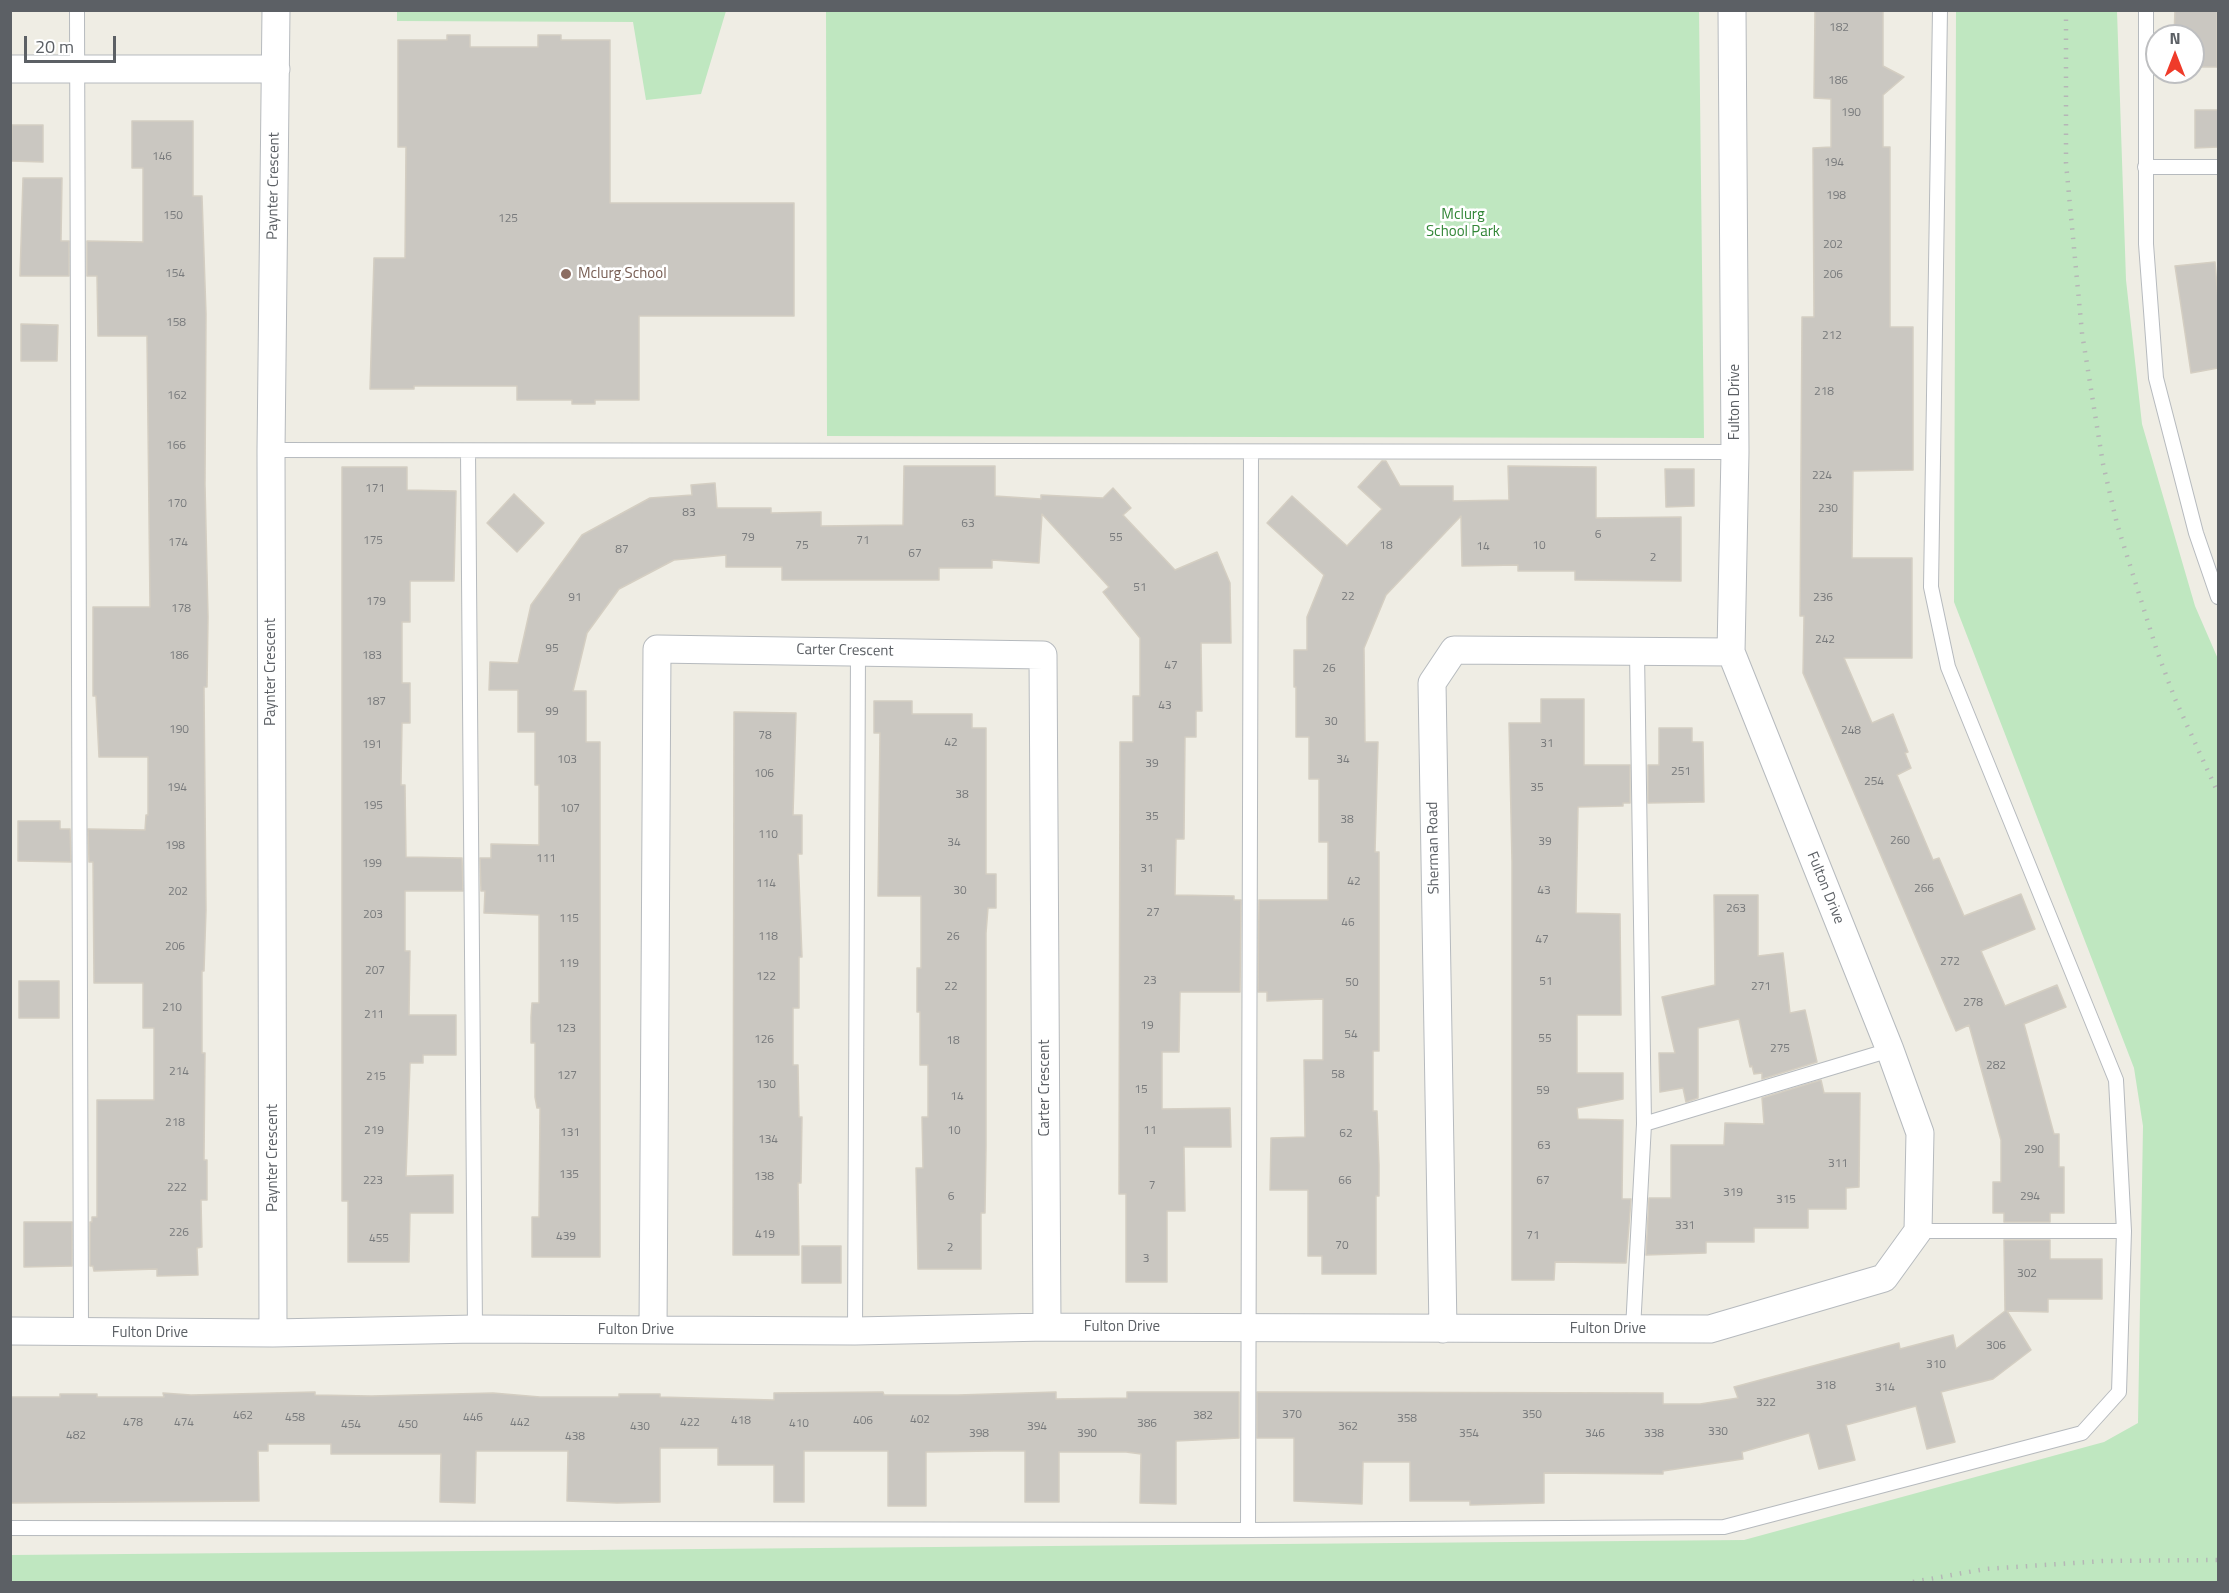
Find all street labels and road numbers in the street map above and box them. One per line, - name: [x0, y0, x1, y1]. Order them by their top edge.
- street label: Paynter Crescent: [264, 132, 284, 240]
- street label: Fulton Drive: [1726, 364, 1744, 440]
- street label: Paynter Crescent: [262, 618, 280, 726]
- street label: Carter Crescent: [796, 641, 894, 661]
- street label: Sherman Road: [1424, 801, 1444, 895]
- street label: Fulton Drive: [1802, 849, 1848, 927]
- street label: Carter Crescent: [1036, 1039, 1054, 1137]
- street label: Paynter Crescent: [264, 1104, 282, 1212]
- street label: Fulton Drive: [1084, 1318, 1160, 1336]
- street label: Fulton Drive: [1570, 1320, 1646, 1338]
- street label: Fulton Drive: [598, 1321, 674, 1339]
- street label: Fulton Drive: [112, 1324, 188, 1342]

